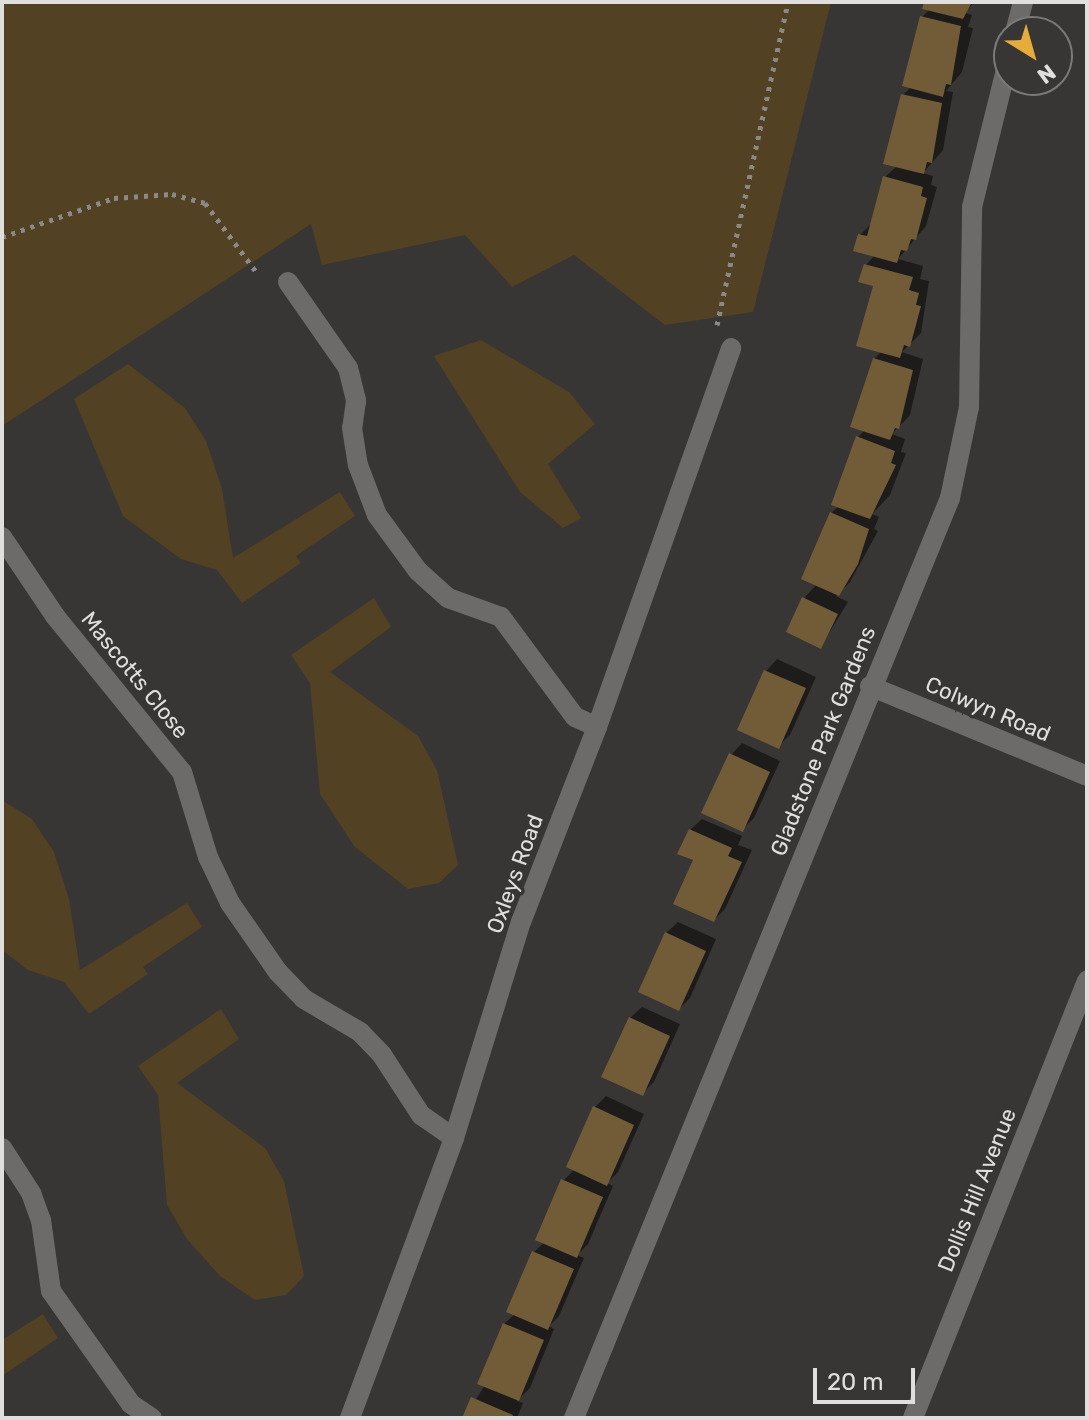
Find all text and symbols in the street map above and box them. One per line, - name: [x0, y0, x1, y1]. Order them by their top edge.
- north arrow: [993, 16, 1073, 96]
- text: N: [1032, 58, 1061, 90]
- street label: Mascotts Close: [76, 606, 194, 744]
- street label: Gladstone Park Gardens: [765, 622, 881, 860]
- street label: Colwyn Road: [922, 671, 1054, 747]
- street label: Oxleys Road: [481, 811, 549, 937]
- street label: Dollis Hill Avenue: [932, 1104, 1022, 1276]
- scale bar: [817, 1352, 919, 1402]
- text: 20 m: [827, 1368, 884, 1396]

